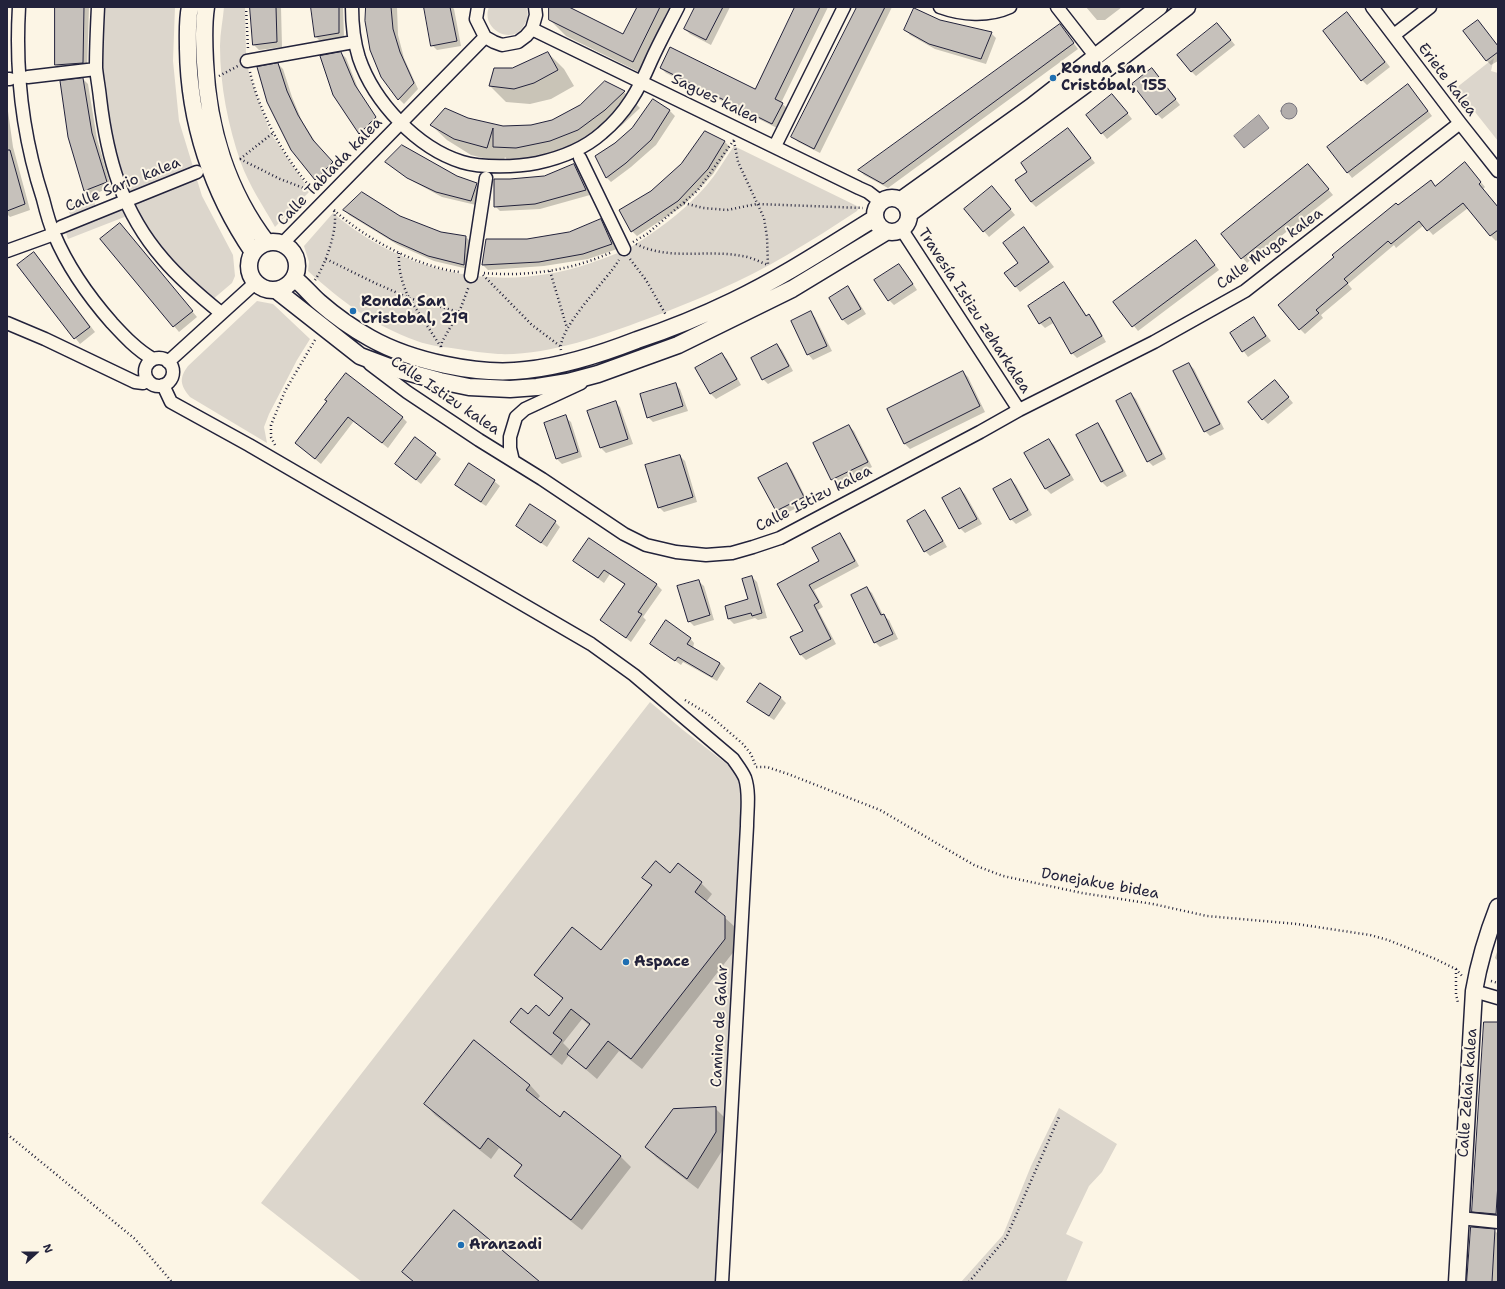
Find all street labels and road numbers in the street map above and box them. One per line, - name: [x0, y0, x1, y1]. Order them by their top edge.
- street label: Eriete kalea: [1414, 40, 1480, 120]
- street label: Sagues kalea: [668, 70, 762, 128]
- street label: Calle Tablada kalea: [274, 114, 386, 230]
- street label: Calle Sario kalea: [63, 154, 183, 216]
- street label: Calle Muga kalea: [1213, 204, 1327, 294]
- street label: Travesía Istizu zeharkalea: [914, 225, 1034, 397]
- street label: Calle Istizu kalea: [387, 353, 503, 439]
- street label: Calle Istizu kalea: [753, 462, 875, 536]
- street label: Donejakue bidea: [1040, 865, 1160, 903]
- street label: Camino de Galar: [708, 964, 732, 1088]
- street label: Calle Zelaia kalea: [1455, 1028, 1481, 1158]

